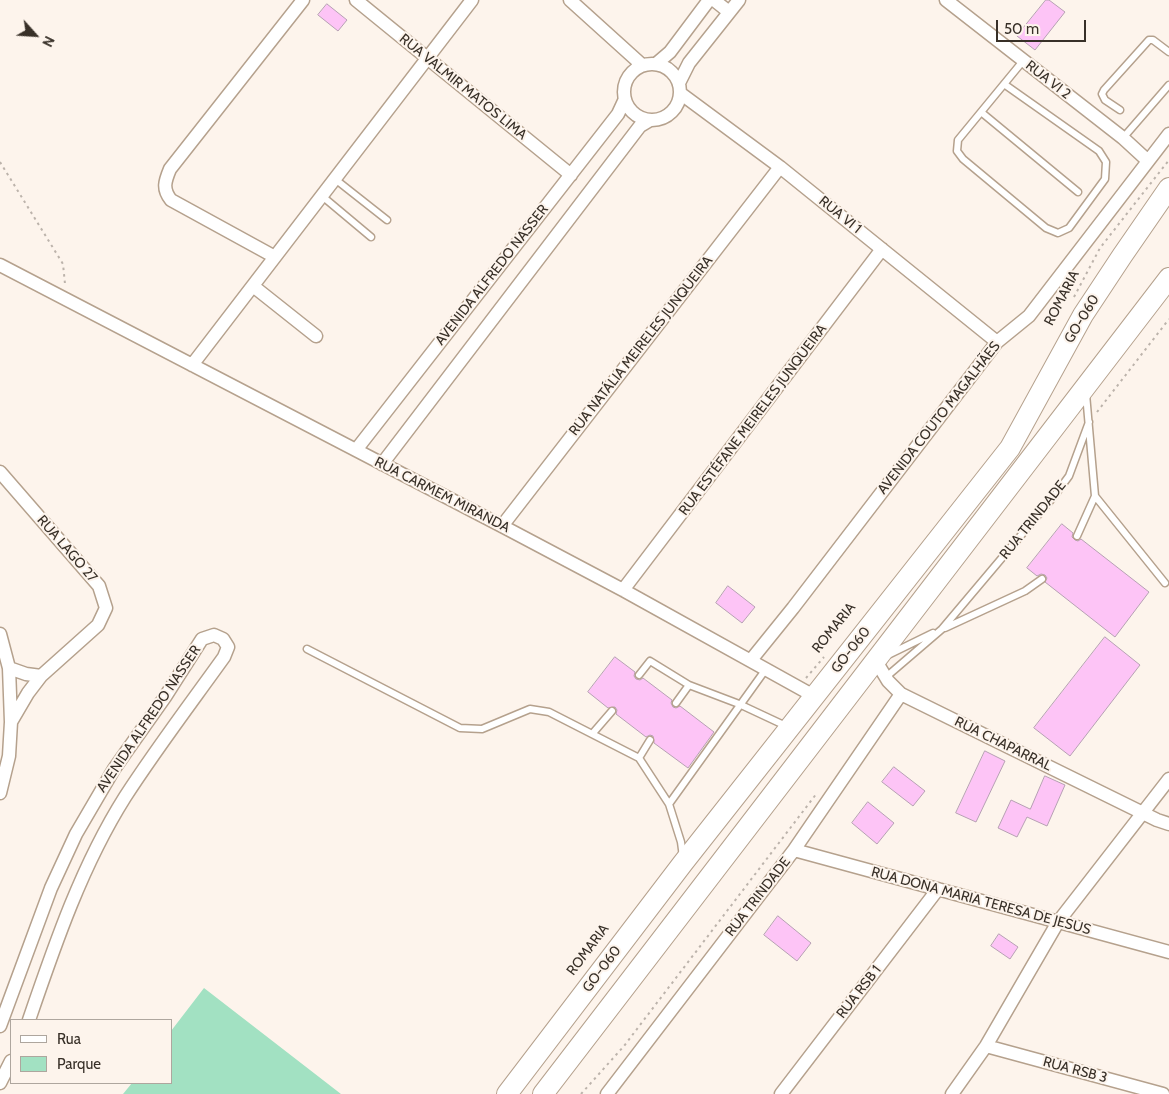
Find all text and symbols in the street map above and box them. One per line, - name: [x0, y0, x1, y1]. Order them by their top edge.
- north arrow: [10, 10, 60, 60]
- scale bar: [999, 10, 1089, 42]
- text: 50 m: [1004, 20, 1039, 38]
- street label: RUA VALMIR MATOS LIMA: [396, 30, 530, 144]
- text: N: [38, 33, 59, 50]
- street label: RUA VI 2: [1022, 57, 1074, 103]
- street label: RUA VI 1: [815, 193, 865, 237]
- street label: AVENIDA ALFREDO NASSER: [432, 201, 552, 349]
- street label: RUA NATÁLIA MEIRELES JUNQUEIRA: [566, 253, 716, 439]
- street label: ROMARIA: [1041, 268, 1083, 328]
- street label: GO-060: [1061, 292, 1103, 346]
- street label: RUA ESTÉFANE MEIRELES JUNQUEIRA: [676, 321, 830, 519]
- street label: AVENIDA COUTO MAGALHÃES: [874, 338, 1004, 498]
- street label: RUA CARMEM MIRANDA: [371, 454, 513, 536]
- street label: RUA TRINDADE: [996, 477, 1070, 563]
- street label: RUA LAGO 27: [33, 512, 101, 586]
- street label: ROMARIA: [809, 599, 859, 657]
- street label: GO-060: [828, 624, 874, 676]
- street label: AVENIDA ALFREDO NASSER: [93, 642, 205, 796]
- street label: RUA CHAPARRAL: [952, 713, 1054, 775]
- street label: RUA TRINDADE: [722, 854, 794, 940]
- street label: RUA DONA MARIA TERESA DE JESUS: [869, 864, 1093, 938]
- street label: ROMARIA: [563, 921, 613, 979]
- street label: GO-060: [579, 943, 625, 995]
- street label: RUA RSB 1: [833, 962, 885, 1022]
- legend: [10, 1019, 172, 1084]
- text: Rua: [57, 1030, 81, 1048]
- street label: RUA RSB 3: [1041, 1053, 1109, 1087]
- text: Parque: [57, 1055, 101, 1073]

